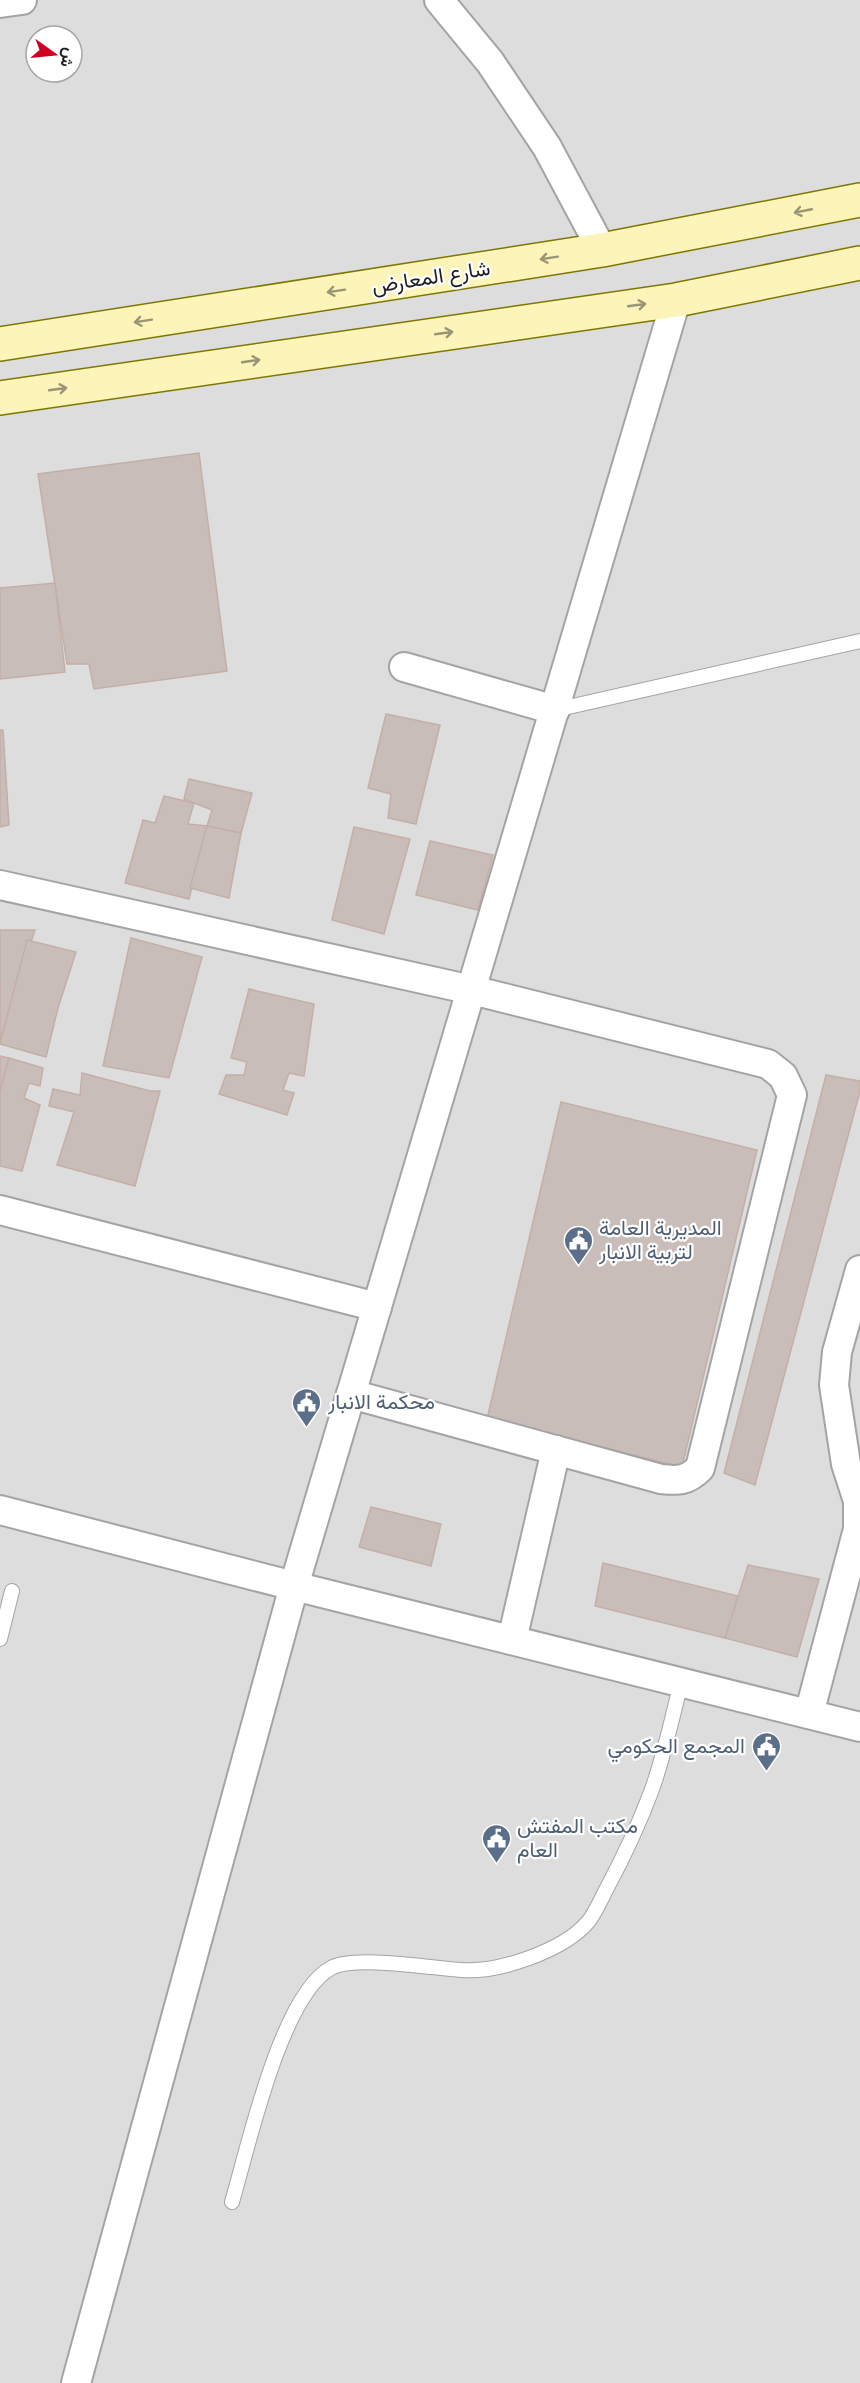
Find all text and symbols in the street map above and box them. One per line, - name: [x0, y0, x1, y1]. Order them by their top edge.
- north arrow: [24, 24, 84, 84]
- text: ش: [56, 46, 80, 70]
- one-way arrow: [793, 206, 813, 217]
- one-way arrow: [540, 253, 559, 264]
- street label: شارع المعارض: [370, 255, 492, 300]
- one-way arrow: [326, 286, 346, 297]
- one-way arrow: [626, 300, 646, 311]
- one-way arrow: [134, 316, 153, 327]
- one-way arrow: [433, 328, 453, 339]
- one-way arrow: [240, 356, 260, 367]
- one-way arrow: [48, 384, 67, 395]
- place label: المديرية العامة لتربية الانبار: [598, 1215, 722, 1265]
- public building icon: المديرية العامة لتربية الانبار: [562, 1224, 594, 1266]
- public building icon: محكمة الانبار: [291, 1386, 323, 1428]
- place label: محكمة الانبار: [327, 1389, 435, 1415]
- public building icon: المجمع الحكومي: [750, 1730, 782, 1772]
- place label: المجمع الحكومي: [607, 1733, 745, 1763]
- place label: مكتب المفتش العام: [517, 1813, 638, 1864]
- public building icon: مكتب المفتش العام: [480, 1822, 512, 1864]

